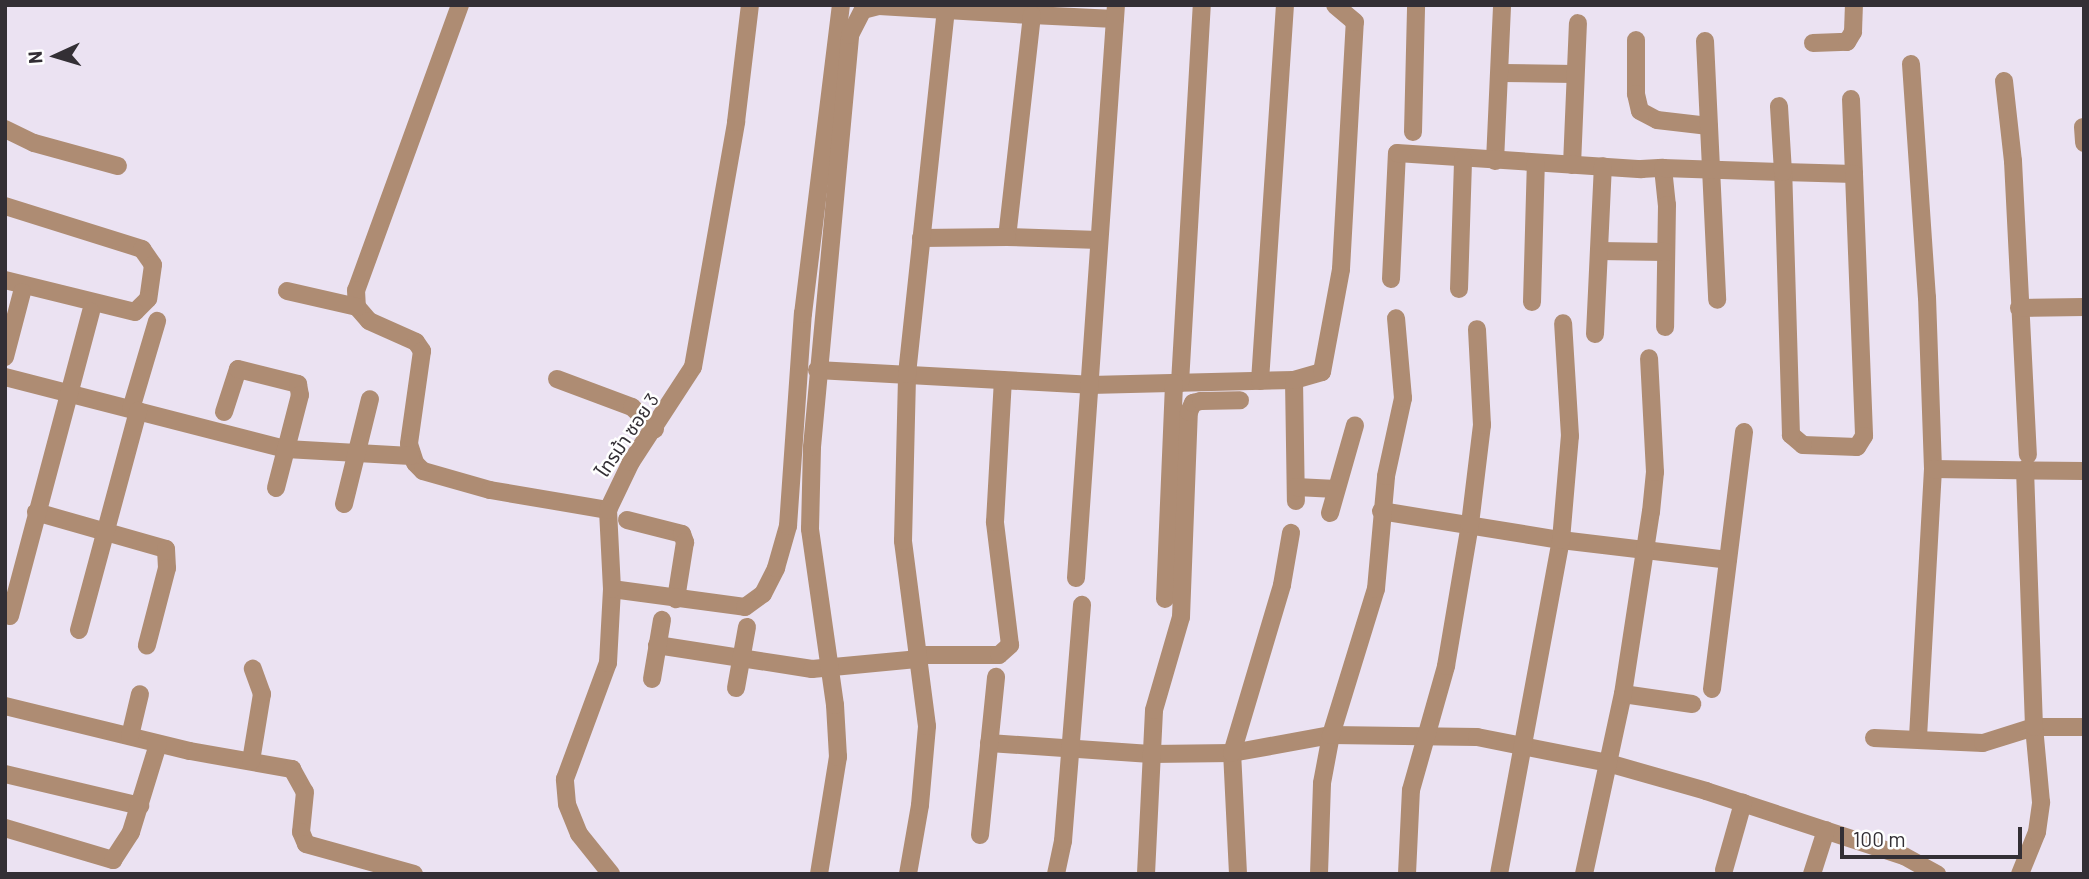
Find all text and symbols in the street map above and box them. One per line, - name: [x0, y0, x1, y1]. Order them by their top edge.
- north arrow: [21, 21, 91, 91]
- text: N: [23, 50, 46, 65]
- street label: ไทรม้า ซอย 3: [591, 389, 663, 481]
- scale bar: [1844, 812, 2026, 856]
- text: 100 m: [1853, 826, 1906, 851]

